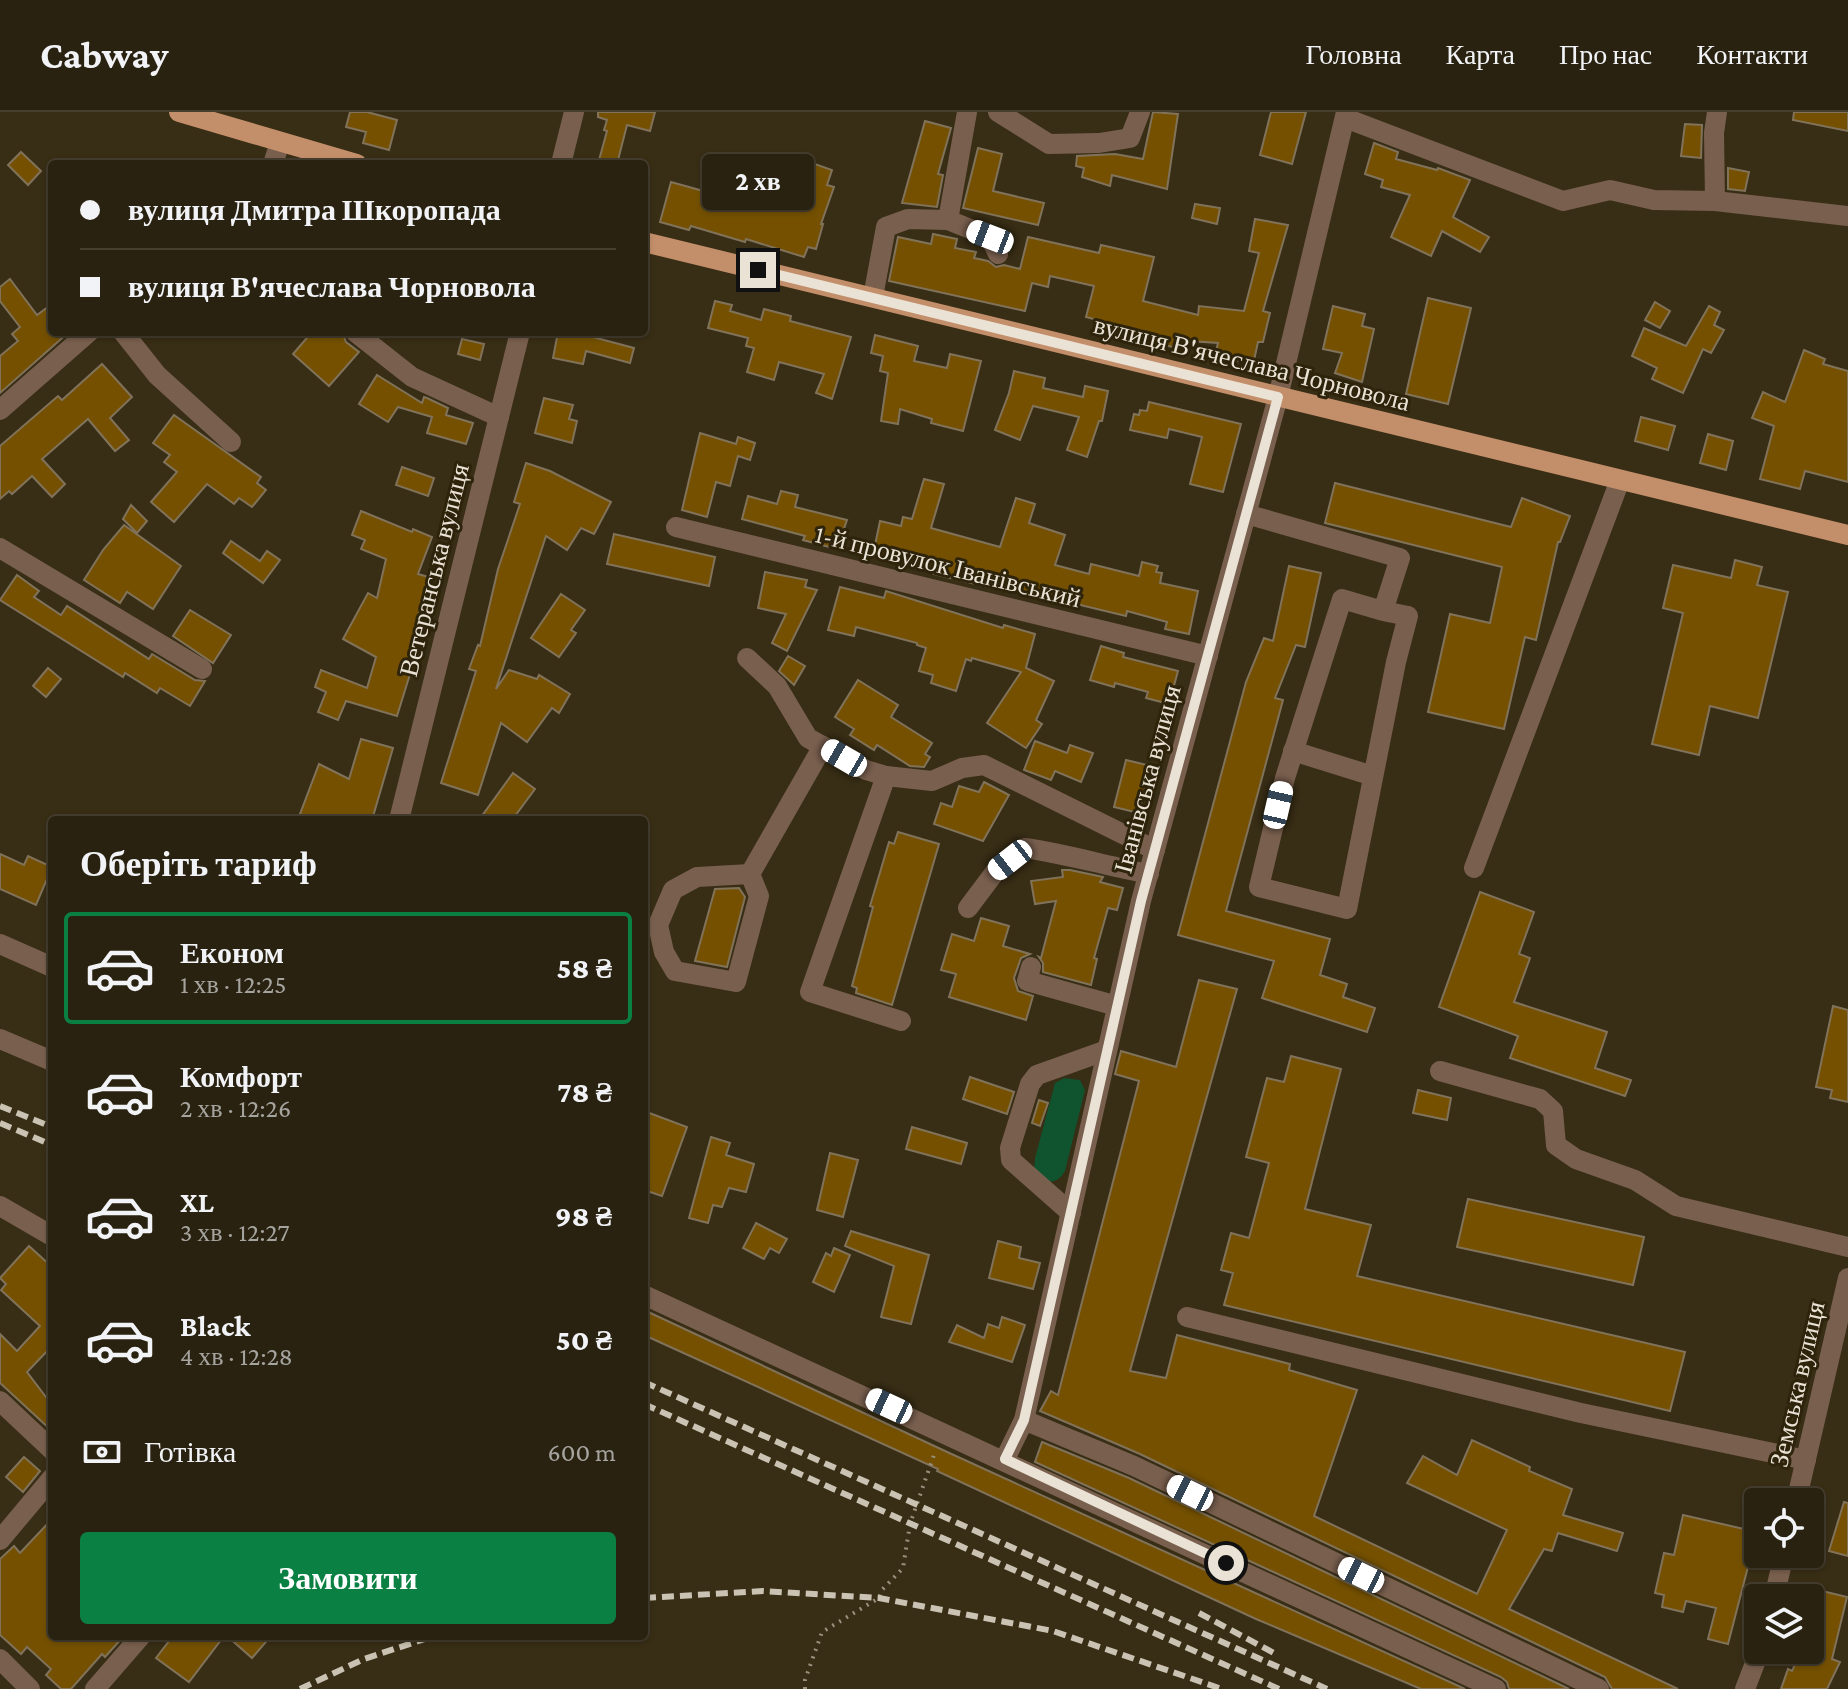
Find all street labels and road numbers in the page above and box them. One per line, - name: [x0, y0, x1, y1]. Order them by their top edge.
- street label: вулиця В'ячеслава Чорновола: [1091, 310, 1413, 417]
- street label: Ветеранська вулиця: [394, 461, 475, 680]
- street label: 1-й провулок Іванівський: [812, 519, 1084, 614]
- street label: Іванівська вулиця: [1108, 682, 1187, 876]
- street label: Земська вулиця: [1764, 1298, 1831, 1470]

